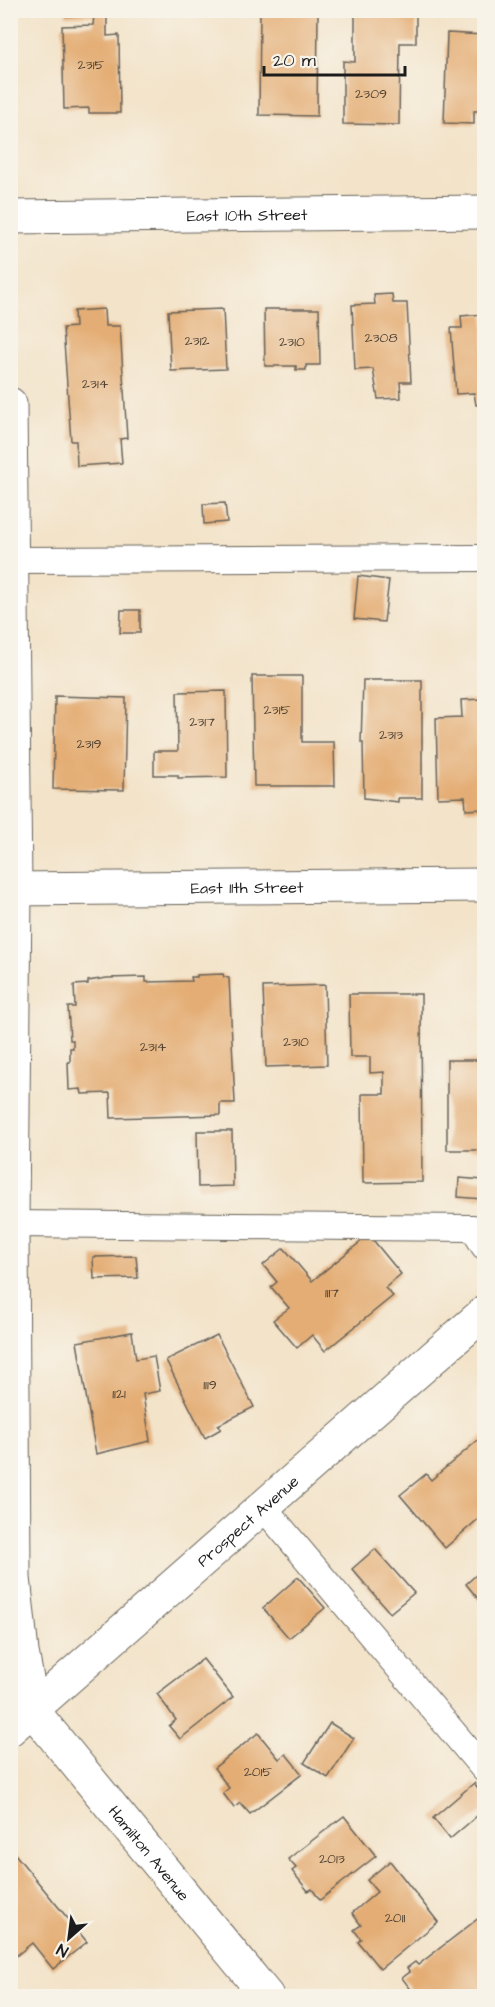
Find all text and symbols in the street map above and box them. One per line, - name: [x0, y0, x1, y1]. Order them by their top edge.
- scale bar: [264, 39, 405, 77]
- text: 20 m: [273, 48, 316, 73]
- house number: 2315: [78, 55, 105, 75]
- house number: 2309: [355, 84, 387, 104]
- street label: East 10th Street: [186, 204, 308, 227]
- house number: 2308: [364, 328, 398, 348]
- house number: 2312: [185, 331, 209, 351]
- house number: 2310: [279, 332, 305, 352]
- house number: 2314: [82, 374, 109, 394]
- house number: 2315: [264, 700, 291, 720]
- house number: 2317: [189, 712, 215, 732]
- house number: 2313: [379, 725, 403, 745]
- house number: 2319: [77, 734, 101, 754]
- street label: East 11th Street: [191, 877, 304, 899]
- house number: 2310: [283, 1032, 309, 1052]
- house number: 2314: [140, 1037, 167, 1057]
- house number: 1117: [325, 1283, 339, 1303]
- house number: 1119: [203, 1375, 217, 1395]
- house number: 1121: [112, 1384, 126, 1404]
- street label: Prospect Avenue: [193, 1470, 304, 1572]
- house number: 2015: [244, 1762, 272, 1782]
- street label: Hamilton Avenue: [103, 1801, 195, 1906]
- house number: 2013: [319, 1849, 345, 1869]
- north arrow: [39, 1908, 99, 1968]
- house number: 2011: [385, 1908, 405, 1928]
- text: N: [53, 1938, 72, 1962]

